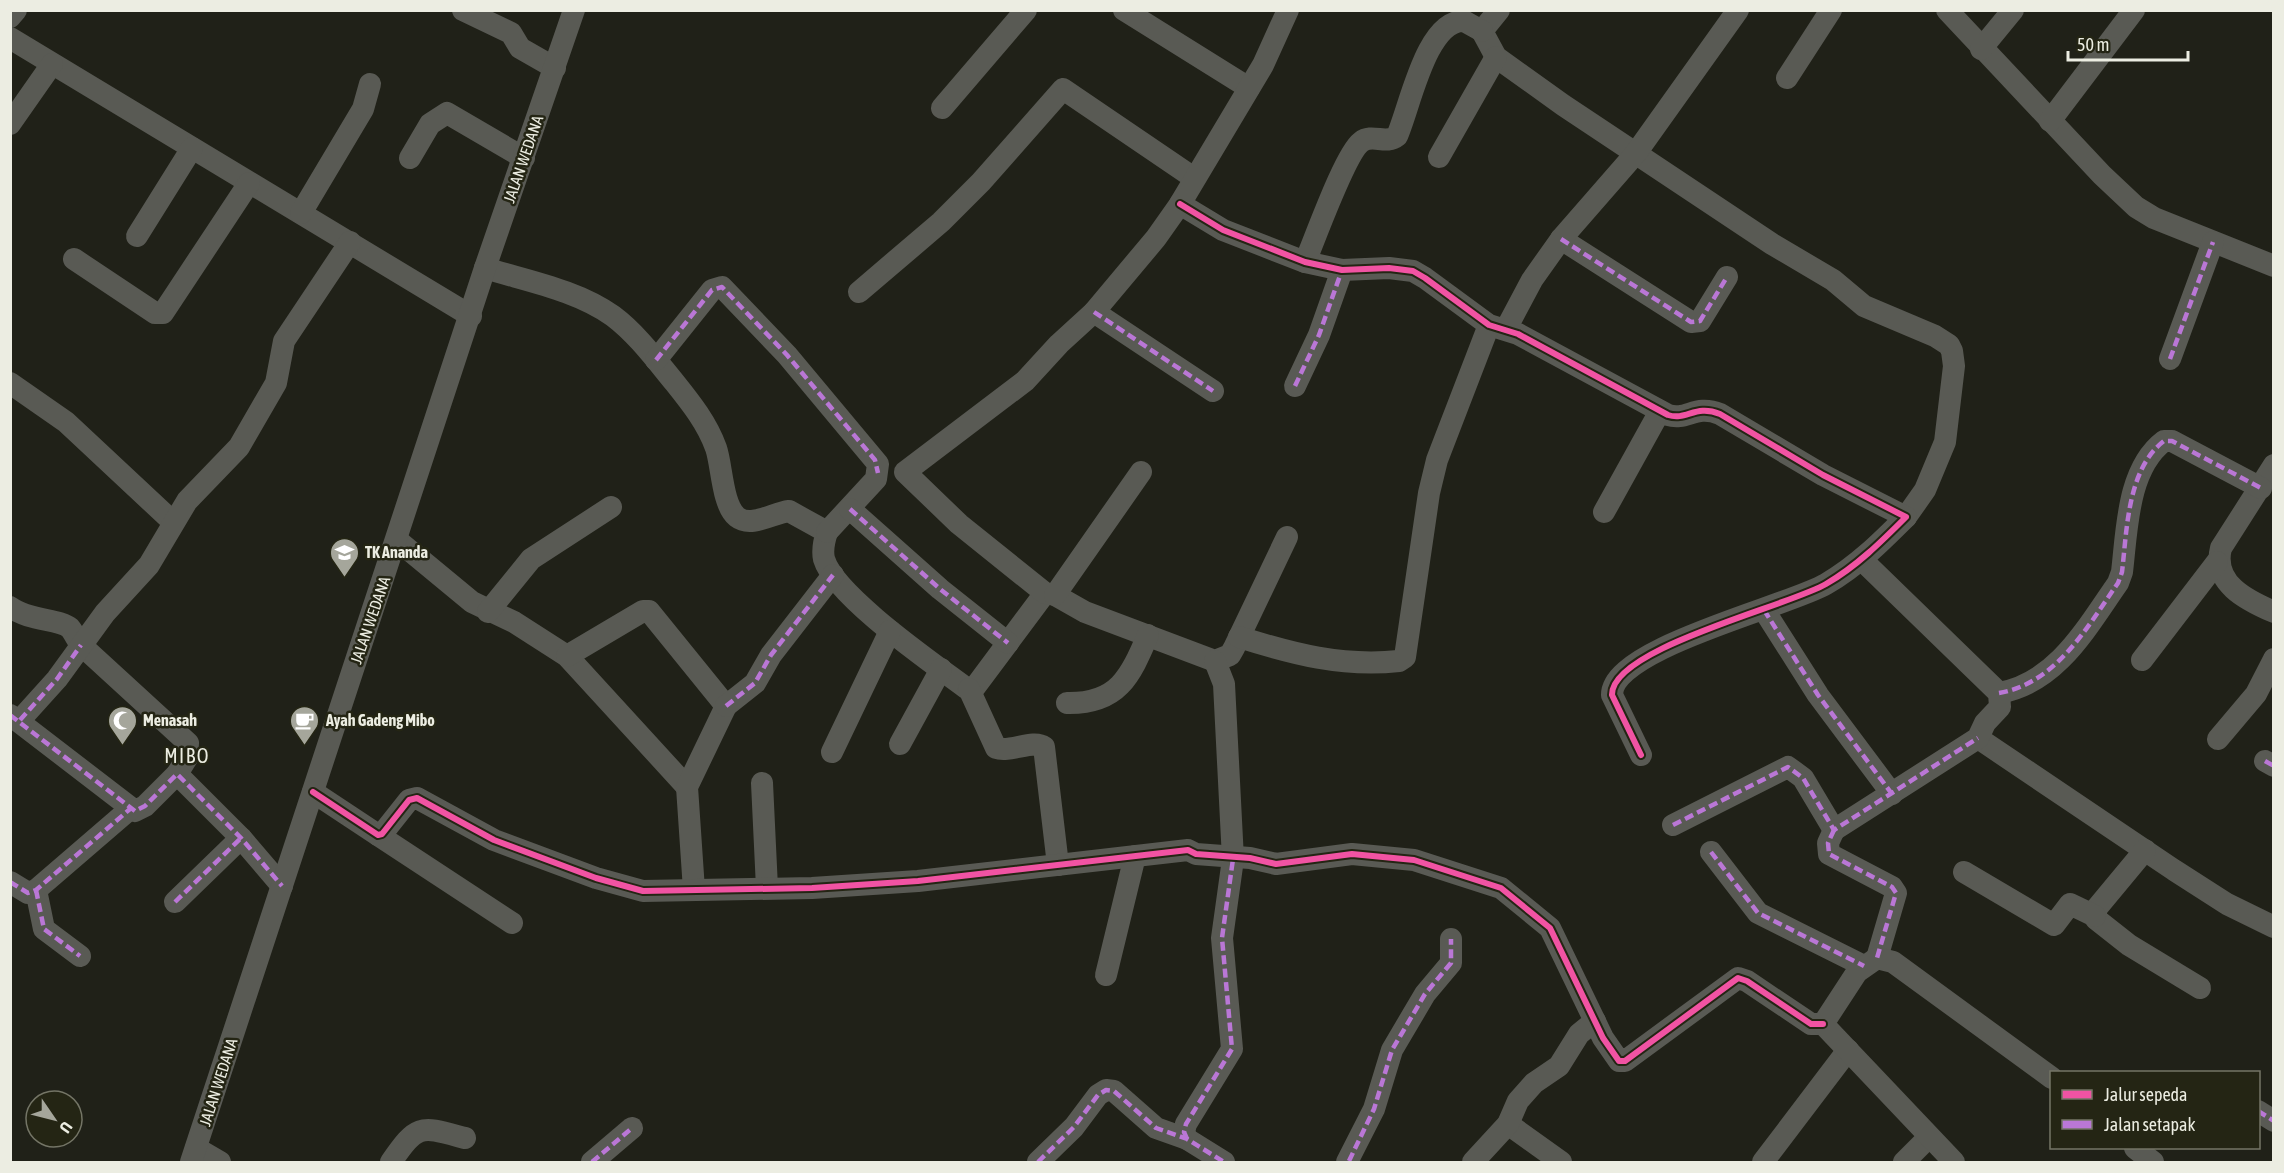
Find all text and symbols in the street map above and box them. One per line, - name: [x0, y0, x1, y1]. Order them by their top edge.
- scale bar: [2068, 24, 2188, 62]
- text: 50 m: [2077, 34, 2109, 55]
- street label: JALAN WEDANA: [500, 113, 546, 205]
- school or university icon: TK Ananda: [328, 536, 360, 578]
- place label: TK Ananda: [365, 543, 428, 561]
- street label: JALAN WEDANA: [347, 574, 393, 666]
- mosque icon: Menasah: [106, 704, 138, 746]
- cafe icon: Ayah Gadeng Mibo: [289, 704, 321, 746]
- place label: Menasah: [143, 711, 197, 729]
- place label: Ayah Gadeng Mibo: [325, 711, 435, 729]
- district label: MIBO: [164, 744, 210, 767]
- street label: JALAN WEDANA: [195, 1036, 241, 1128]
- legend: [2050, 1071, 2260, 1149]
- text: Jalur sepeda: [2104, 1084, 2187, 1105]
- north arrow: [24, 1089, 84, 1149]
- text: Jalan setapak: [2104, 1114, 2195, 1135]
- text: U: [56, 1119, 76, 1137]

